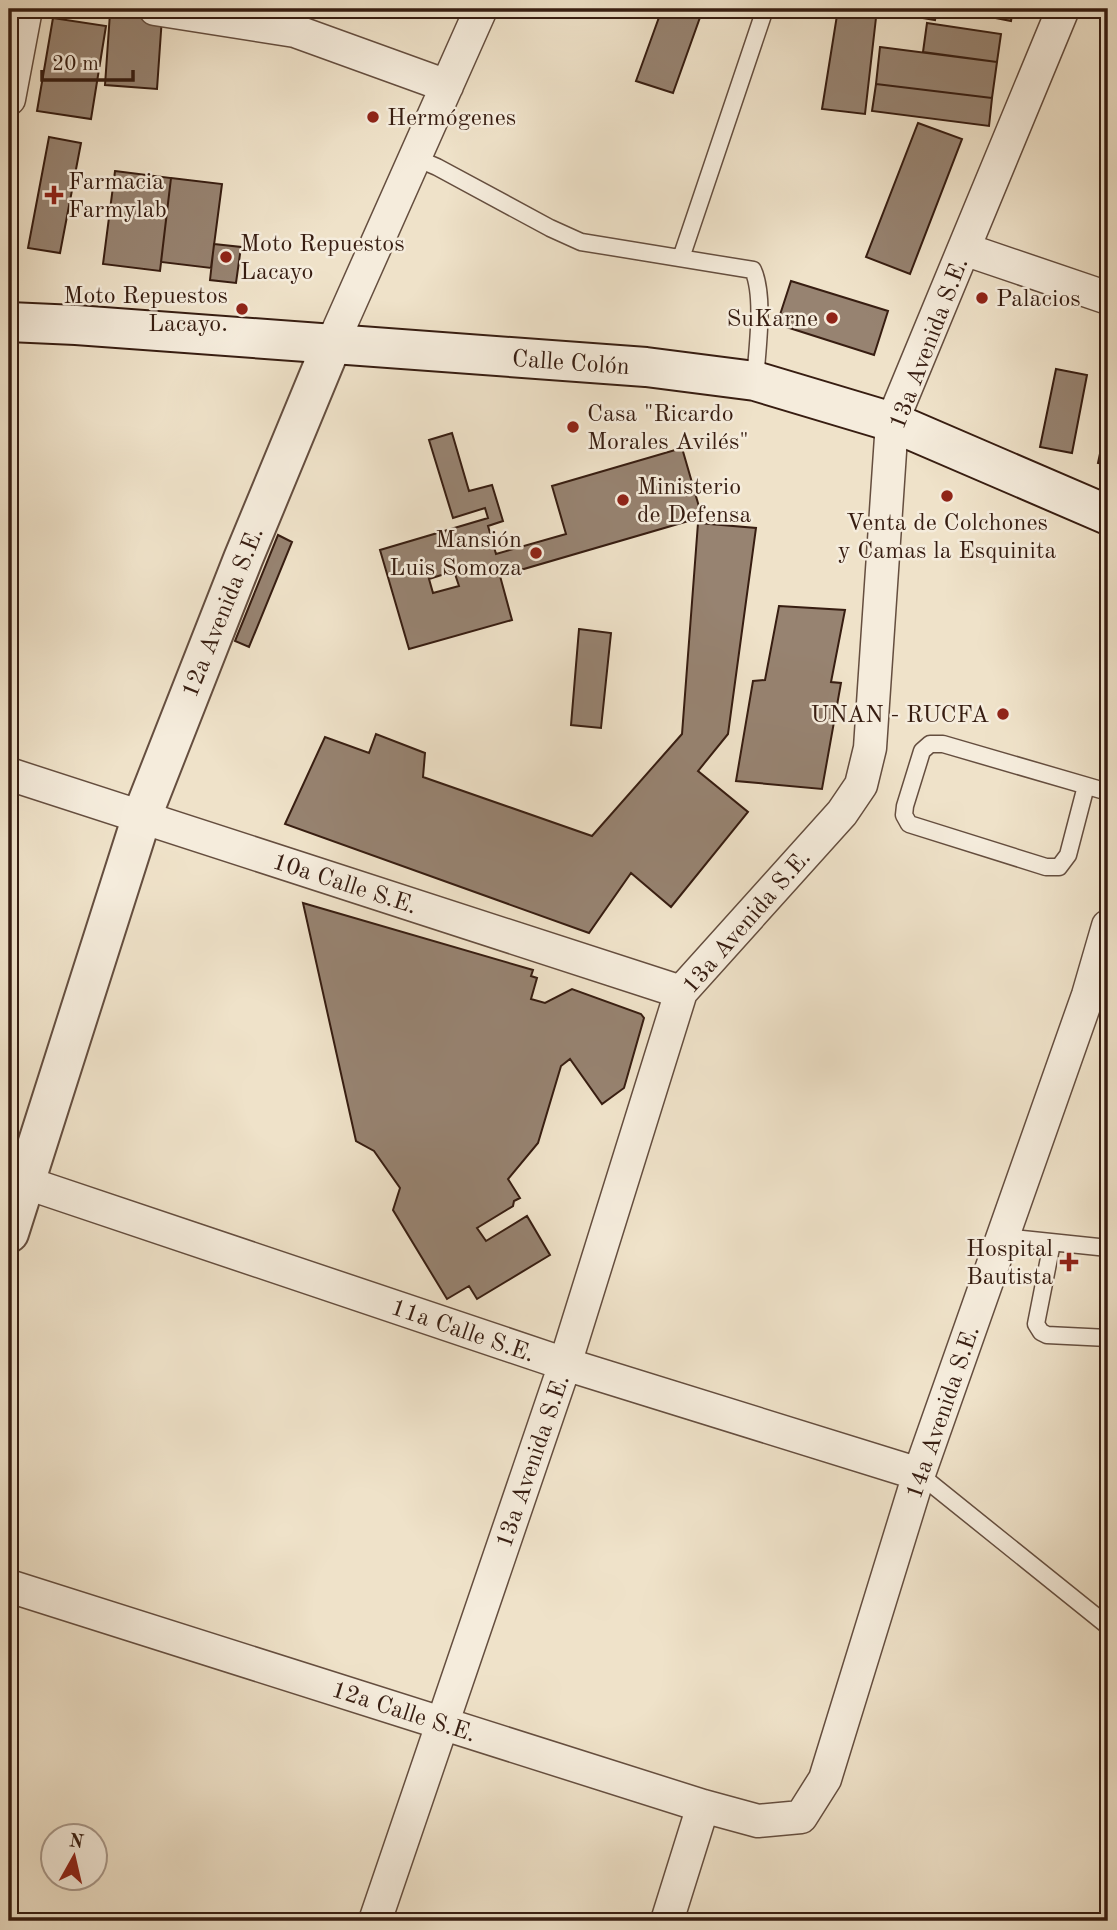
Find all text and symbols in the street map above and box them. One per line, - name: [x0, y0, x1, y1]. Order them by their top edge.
- scale bar: [42, 38, 133, 82]
- text: 20 m: [52, 54, 99, 75]
- place label: Hermógenes: [387, 107, 516, 131]
- marker: Hermógenes: [365, 109, 381, 125]
- place label: Farmacia Farmylab: [68, 171, 167, 223]
- marker: Farmacia Farmylab: [46, 187, 62, 203]
- place label: Moto Repuestos Lacayo: [240, 233, 405, 285]
- marker: Moto Repuestos Lacayo: [218, 249, 234, 265]
- street label: 13a Avenida S.E.: [886, 255, 974, 433]
- place label: Moto Repuestos Lacayo.: [63, 285, 228, 337]
- place label: Palacios: [996, 288, 1081, 312]
- marker: Palacios: [974, 290, 990, 306]
- marker: Moto Repuestos Lacayo.: [234, 301, 250, 317]
- place label: SuKarne: [726, 308, 818, 332]
- marker: SuKarne: [824, 310, 840, 326]
- street label: Calle Colón: [511, 348, 631, 380]
- place label: Casa "Ricardo Morales Avilés": [587, 403, 749, 455]
- marker: Casa "Ricardo Morales Avilés": [565, 419, 581, 435]
- place label: Ministerio de Defensa: [637, 476, 751, 528]
- marker: Venta de Colchones y Camas la Esquinita: [939, 488, 955, 504]
- marker: Ministerio de Defensa: [615, 492, 631, 508]
- place label: Venta de Colchones y Camas la Esquinita: [838, 512, 1056, 564]
- street label: 12a Avenida S.E.: [179, 524, 269, 701]
- place label: Mansión Luis Somoza: [389, 529, 522, 581]
- marker: Mansión Luis Somoza: [528, 545, 544, 561]
- place label: UNAN - RUCFA: [811, 704, 989, 728]
- marker: UNAN - RUCFA: [995, 706, 1011, 722]
- street label: 13a Avenida S.E.: [679, 846, 816, 999]
- street label: 10a Calle S.E.: [269, 850, 419, 919]
- place label: Hospital Bautista: [966, 1238, 1053, 1290]
- marker: Hospital Bautista: [1059, 1252, 1079, 1272]
- street label: 11a Calle S.E.: [388, 1296, 537, 1368]
- street label: 14a Avenida S.E.: [903, 1323, 985, 1502]
- street label: 13a Avenida S.E.: [493, 1372, 575, 1551]
- street label: 12a Calle S.E.: [328, 1678, 478, 1747]
- north arrow: [38, 1822, 108, 1892]
- text: N: [68, 1832, 85, 1853]

